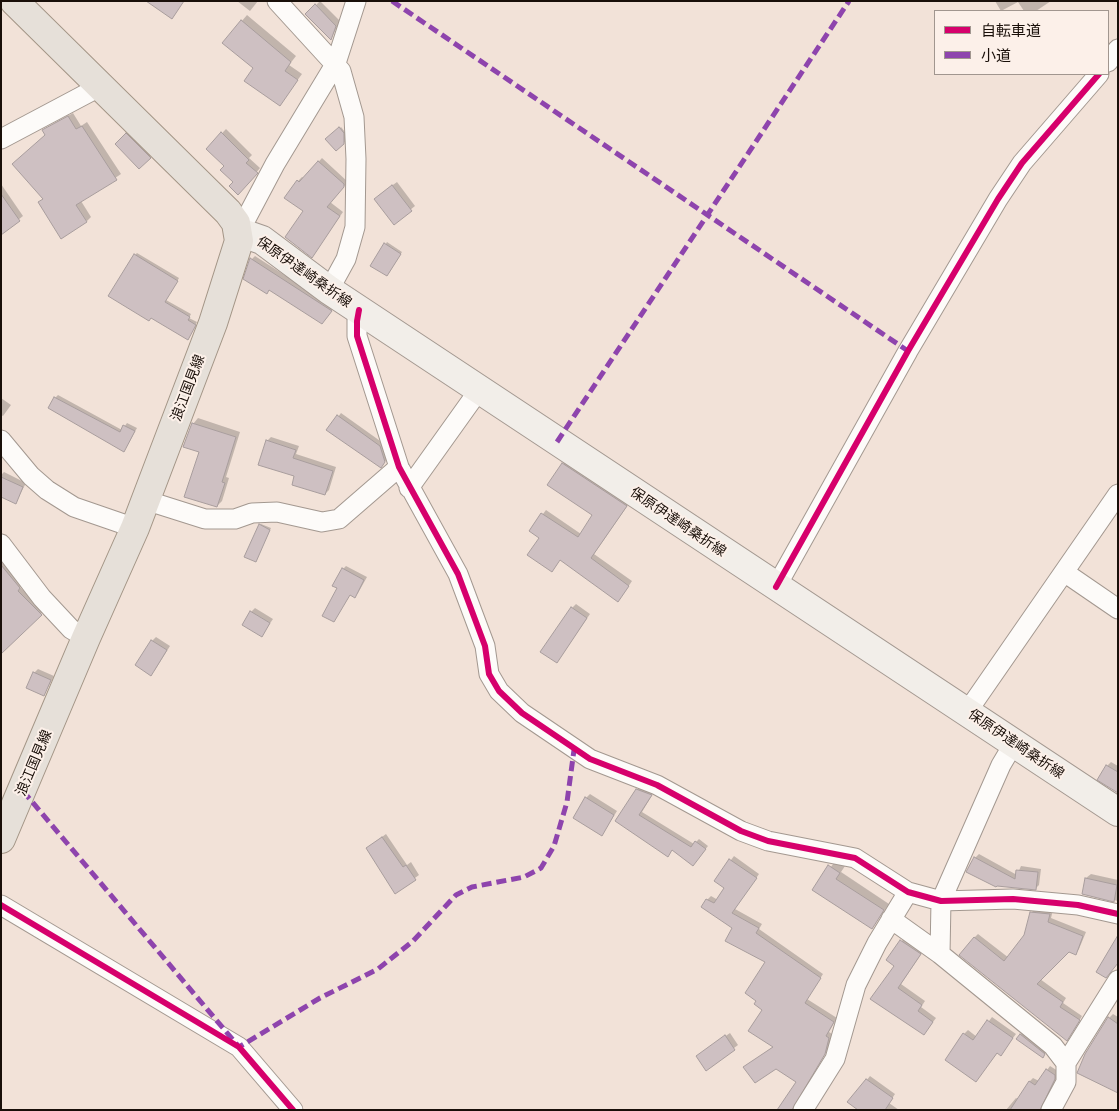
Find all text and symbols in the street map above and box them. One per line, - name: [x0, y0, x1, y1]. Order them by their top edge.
- legend: [934, 10, 1109, 75]
- text: 自転車道: [981, 20, 1041, 40]
- text: 小道: [981, 45, 1011, 65]
- street label: 保原伊達崎桑折線: [253, 233, 355, 311]
- street label: 浪江国見線: [168, 352, 208, 424]
- street label: 保原伊達崎桑折線: [627, 484, 729, 560]
- street label: 保原伊達崎桑折線: [965, 706, 1067, 782]
- street label: 浪江国見線: [13, 728, 55, 798]

